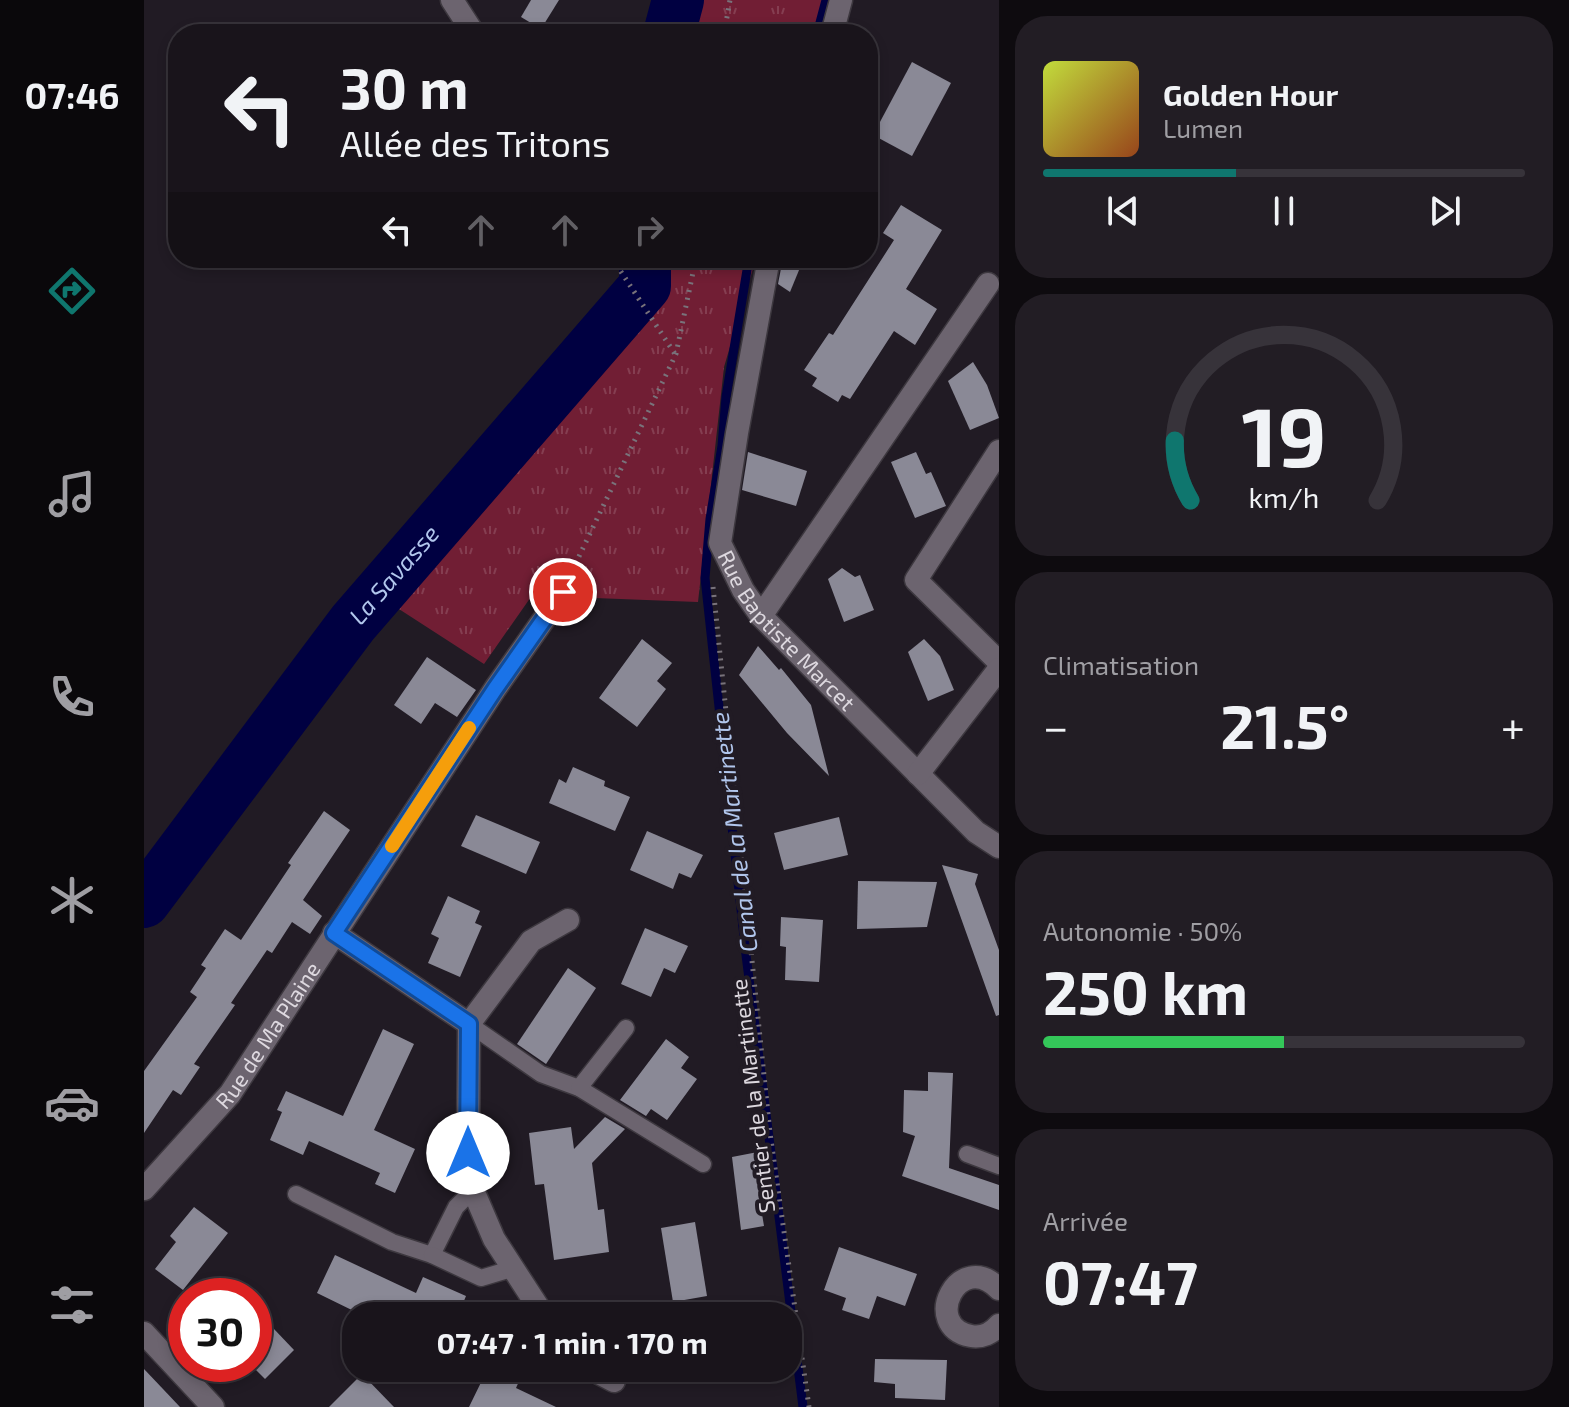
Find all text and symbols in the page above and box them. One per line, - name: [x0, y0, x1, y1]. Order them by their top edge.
- text: 30 m: [340, 53, 469, 120]
- icon: left: [208, 56, 312, 160]
- text: 07:46: [24, 73, 120, 116]
- text: Golden Hour: [1163, 76, 1338, 112]
- text: Lumen: [1163, 112, 1243, 143]
- text: Allée des Tritons: [340, 121, 610, 164]
- icon: previous: [1101, 189, 1145, 233]
- icon: pause: [1262, 189, 1306, 233]
- icon: next: [1423, 189, 1467, 233]
- icon: left: [375, 208, 419, 252]
- icon: ahead: [459, 208, 503, 252]
- icon: ahead: [543, 208, 587, 252]
- icon: right: [627, 208, 671, 252]
- icon: directions: [44, 263, 100, 319]
- text: 19: [1241, 384, 1327, 484]
- icon: music: [44, 466, 100, 522]
- text: km/h: [1249, 479, 1319, 514]
- water label: La Savasse: [342, 518, 444, 630]
- street label: Rue Baptiste Marcet: [713, 546, 861, 715]
- pin: [529, 558, 597, 626]
- icon: arrive: [541, 570, 585, 614]
- text: Climatisation: [1043, 649, 1199, 680]
- icon: phone: [44, 669, 100, 725]
- text: 21.5°: [1220, 689, 1349, 761]
- text: −: [1043, 699, 1069, 752]
- text: +: [1501, 699, 1525, 752]
- water label: Canal de la Martinette: [704, 710, 763, 954]
- icon: climate: [44, 872, 100, 928]
- text: Autonomie · 50%: [1043, 915, 1242, 946]
- text: 250 km: [1043, 955, 1248, 1027]
- street label: Rue de Ma Plaine: [209, 957, 325, 1113]
- street label: Sentier de la Martinette: [725, 977, 779, 1215]
- icon: car: [44, 1075, 100, 1131]
- position arrow: [426, 1111, 510, 1195]
- text: Arrivée: [1043, 1205, 1128, 1236]
- text: 07:47: [1043, 1245, 1198, 1317]
- icon: filters: [44, 1277, 100, 1333]
- speed limit sign: 30: [168, 1278, 272, 1382]
- text: 07:47 · 1 min · 170 m: [436, 1324, 708, 1360]

